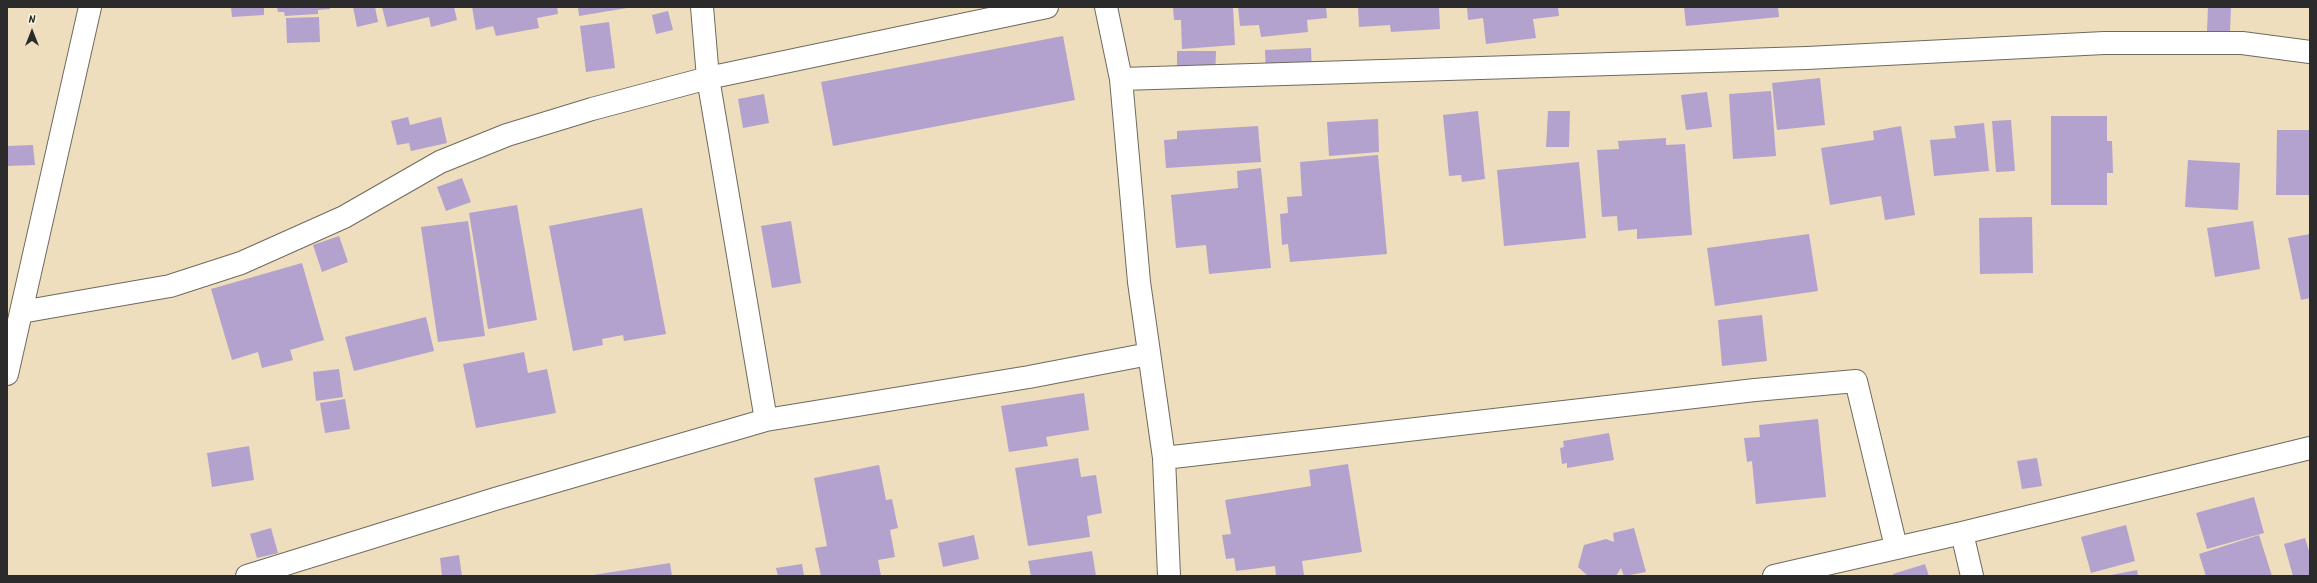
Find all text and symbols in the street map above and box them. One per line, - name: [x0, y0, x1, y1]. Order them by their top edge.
- text: N: [29, 11, 35, 29]
- north arrow: [12, 12, 52, 52]

